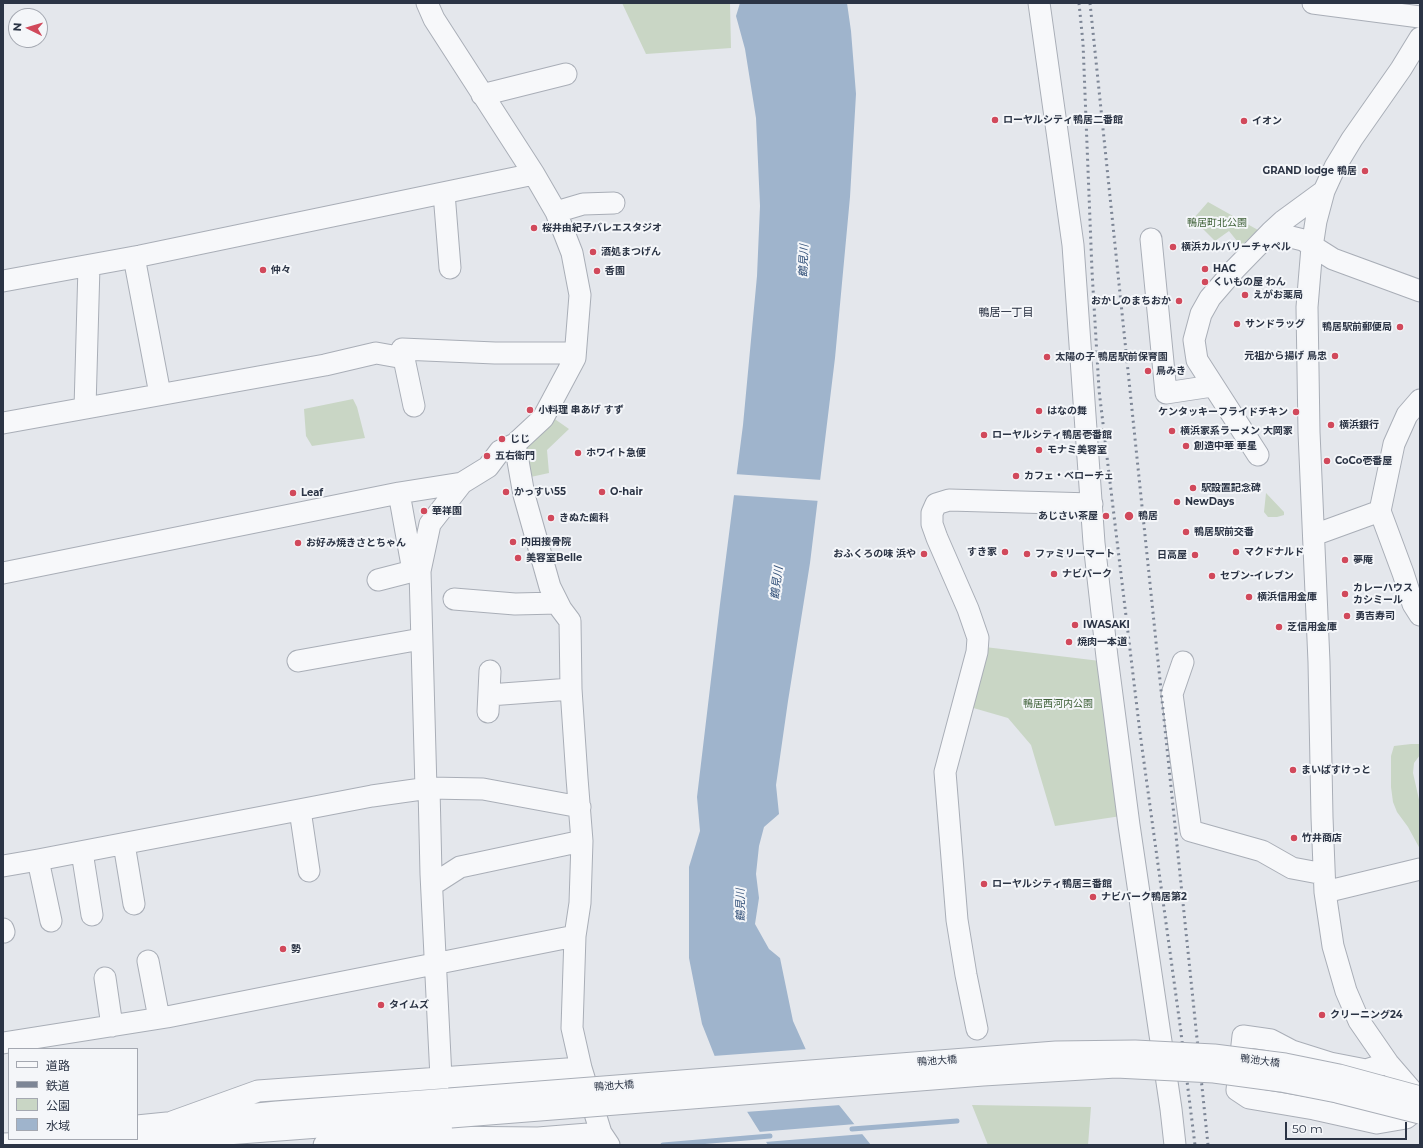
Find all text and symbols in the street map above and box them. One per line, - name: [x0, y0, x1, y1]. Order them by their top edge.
- north arrow: [8, 8, 48, 48]
- text: N: [10, 22, 24, 32]
- place label: ローヤルシティ鴨居二番館: [1003, 114, 1123, 126]
- marker: ローヤルシティ鴨居二番館: [990, 115, 1000, 125]
- place label: イオン: [1252, 115, 1282, 127]
- marker: イオン: [1239, 116, 1249, 126]
- place label: GRAND lodge 鴨居: [1262, 165, 1357, 177]
- marker: GRAND lodge 鴨居: [1360, 166, 1370, 176]
- park label: 鴨居町北公園: [1187, 217, 1247, 229]
- place label: 桜井由紀子バレエスタジオ: [542, 222, 662, 234]
- marker: 桜井由紀子バレエスタジオ: [529, 223, 539, 233]
- place label: 横浜カルバリーチャペル: [1181, 241, 1291, 253]
- marker: 横浜カルバリーチャペル: [1168, 242, 1178, 252]
- water label: 鶴見川: [797, 244, 811, 278]
- place label: 酒処まつげん: [601, 246, 661, 258]
- marker: 酒処まつげん: [588, 247, 598, 257]
- place label: HAC: [1213, 263, 1236, 275]
- place label: 仲々: [271, 264, 291, 276]
- marker: HAC: [1200, 264, 1210, 274]
- marker: 仲々: [258, 265, 268, 275]
- place label: 香園: [605, 265, 625, 277]
- marker: 香園: [592, 266, 602, 276]
- place label: くいもの屋 わん: [1213, 276, 1286, 288]
- marker: くいもの屋 わん: [1200, 277, 1210, 287]
- place label: えがお薬局: [1253, 289, 1303, 301]
- marker: えがお薬局: [1240, 290, 1250, 300]
- place label: おかしのまちおか: [1091, 295, 1171, 307]
- marker: おかしのまちおか: [1174, 296, 1184, 306]
- district label: 鴨居一丁目: [979, 306, 1033, 320]
- place label: サンドラッグ: [1245, 318, 1305, 330]
- marker: サンドラッグ: [1232, 319, 1242, 329]
- place label: 鴨居駅前郵便局: [1322, 321, 1392, 333]
- marker: 鴨居駅前郵便局: [1395, 322, 1405, 332]
- place label: 元祖から揚げ 鳥忠: [1244, 350, 1327, 362]
- place label: 太陽の子 鴨居駅前保育園: [1055, 351, 1168, 363]
- marker: 元祖から揚げ 鳥忠: [1330, 351, 1340, 361]
- marker: 太陽の子 鴨居駅前保育園: [1042, 352, 1052, 362]
- place label: 鳥みき: [1156, 365, 1186, 377]
- marker: 鳥みき: [1143, 366, 1153, 376]
- place label: 小料理 串あげ すず: [538, 404, 624, 416]
- marker: 小料理 串あげ すず: [525, 405, 535, 415]
- place label: はなの舞: [1047, 405, 1087, 417]
- marker: はなの舞: [1034, 406, 1044, 416]
- place label: ケンタッキーフライドチキン: [1158, 406, 1288, 418]
- marker: ケンタッキーフライドチキン: [1291, 407, 1301, 417]
- place label: 横浜銀行: [1339, 419, 1379, 431]
- marker: 横浜銀行: [1326, 420, 1336, 430]
- place label: 横浜家系ラーメン 大岡家: [1180, 425, 1293, 437]
- marker: 横浜家系ラーメン 大岡家: [1167, 426, 1177, 436]
- place label: ローヤルシティ鴨居壱番館: [992, 429, 1112, 441]
- marker: ローヤルシティ鴨居壱番館: [979, 430, 989, 440]
- place label: じじ: [510, 433, 530, 445]
- marker: じじ: [497, 434, 507, 444]
- place label: 創造中華 華星: [1194, 440, 1257, 452]
- marker: 創造中華 華星: [1181, 441, 1191, 451]
- place label: モナミ美容室: [1047, 444, 1107, 456]
- marker: モナミ美容室: [1034, 445, 1044, 455]
- place label: ホワイト急便: [586, 447, 646, 459]
- marker: ホワイト急便: [573, 448, 583, 458]
- place label: 五右衛門: [495, 450, 535, 462]
- marker: 五右衛門: [482, 451, 492, 461]
- place label: CoCo壱番屋: [1335, 455, 1392, 467]
- marker: CoCo壱番屋: [1322, 456, 1332, 466]
- place label: カフェ・ベローチェ: [1024, 470, 1114, 482]
- marker: カフェ・ベローチェ: [1011, 471, 1021, 481]
- place label: 駅設置記念碑: [1201, 482, 1261, 494]
- marker: 駅設置記念碑: [1188, 483, 1198, 493]
- place label: かっすい55: [514, 486, 566, 498]
- place label: O-hair: [610, 486, 643, 498]
- place label: Leaf: [301, 487, 323, 499]
- marker: かっすい55: [501, 487, 511, 497]
- marker: O-hair: [597, 487, 607, 497]
- marker: Leaf: [288, 488, 298, 498]
- place label: NewDays: [1185, 496, 1234, 508]
- marker: NewDays: [1172, 497, 1182, 507]
- place label: 華祥園: [432, 505, 462, 517]
- marker: 華祥園: [419, 506, 429, 516]
- place label: あじさい茶屋: [1038, 510, 1098, 522]
- marker: 鴨居: [1123, 510, 1135, 522]
- place label: 鴨居: [1138, 510, 1158, 522]
- marker: あじさい茶屋: [1101, 511, 1111, 521]
- place label: きぬた歯科: [559, 512, 609, 524]
- marker: きぬた歯科: [546, 513, 556, 523]
- place label: 鴨居駅前交番: [1194, 526, 1254, 538]
- marker: 鴨居駅前交番: [1181, 527, 1191, 537]
- place label: 内田接骨院: [521, 536, 571, 548]
- place label: お好み焼きさとちゃん: [306, 537, 406, 549]
- marker: 内田接骨院: [508, 537, 518, 547]
- marker: お好み焼きさとちゃん: [293, 538, 303, 548]
- place label: すき家: [967, 546, 997, 558]
- place label: マクドナルド: [1244, 546, 1304, 558]
- marker: すき家: [1000, 547, 1010, 557]
- marker: マクドナルド: [1231, 547, 1241, 557]
- place label: おふくろの味 浜や: [833, 548, 916, 560]
- place label: ファミリーマート: [1035, 548, 1115, 560]
- marker: おふくろの味 浜や: [919, 549, 929, 559]
- marker: ファミリーマート: [1022, 549, 1032, 559]
- place label: 日高屋: [1157, 549, 1187, 561]
- marker: 日高屋: [1190, 550, 1200, 560]
- place label: 美容室Belle: [526, 552, 582, 564]
- marker: 美容室Belle: [513, 553, 523, 563]
- place label: 夢庵: [1353, 554, 1373, 566]
- marker: 夢庵: [1340, 555, 1350, 565]
- water label: 鶴見川: [768, 566, 786, 600]
- place label: ナビパーク: [1062, 568, 1112, 580]
- marker: ナビパーク: [1049, 569, 1059, 579]
- place label: セブン-イレブン: [1220, 570, 1294, 582]
- marker: セブン-イレブン: [1207, 571, 1217, 581]
- place label: カレーハウス カシミール: [1353, 582, 1413, 606]
- marker: カレーハウス カシミール: [1340, 589, 1350, 599]
- place label: 横浜信用金庫: [1257, 591, 1317, 603]
- marker: 横浜信用金庫: [1244, 592, 1254, 602]
- place label: 勇吉寿司: [1355, 610, 1395, 622]
- marker: 勇吉寿司: [1342, 611, 1352, 621]
- place label: IWASAKI: [1083, 619, 1130, 631]
- marker: IWASAKI: [1070, 620, 1080, 630]
- place label: 芝信用金庫: [1287, 621, 1337, 633]
- marker: 芝信用金庫: [1274, 622, 1284, 632]
- place label: 焼肉一本道: [1077, 636, 1127, 648]
- marker: 焼肉一本道: [1064, 637, 1074, 647]
- park label: 鴨居西河内公園: [1023, 698, 1093, 710]
- place label: まいばすけっと: [1301, 764, 1371, 776]
- marker: まいばすけっと: [1288, 765, 1298, 775]
- place label: 竹井商店: [1302, 832, 1342, 844]
- marker: 竹井商店: [1289, 833, 1299, 843]
- place label: ローヤルシティ鴨居三番館: [992, 878, 1112, 890]
- marker: ローヤルシティ鴨居三番館: [979, 879, 989, 889]
- water label: 鶴見川: [734, 888, 748, 922]
- place label: ナビパーク鴨居第2: [1101, 891, 1187, 903]
- marker: ナビパーク鴨居第2: [1088, 892, 1098, 902]
- place label: 勢: [291, 943, 301, 955]
- marker: 勢: [278, 944, 288, 954]
- place label: タイムズ: [389, 999, 429, 1011]
- marker: タイムズ: [376, 1000, 386, 1010]
- place label: クリーニング24: [1330, 1009, 1403, 1021]
- marker: クリーニング24: [1317, 1010, 1327, 1020]
- legend: [8, 1048, 138, 1140]
- street label: 鴨池大橋: [1239, 1052, 1281, 1070]
- street label: 鴨池大橋: [917, 1054, 957, 1068]
- text: 道路: [46, 1058, 70, 1073]
- text: 鉄道: [46, 1078, 70, 1093]
- street label: 鴨池大橋: [594, 1079, 634, 1093]
- text: 公園: [46, 1098, 70, 1113]
- scale bar: [1287, 1114, 1409, 1140]
- text: 水域: [46, 1118, 70, 1133]
- text: 50 m: [1292, 1121, 1323, 1136]

